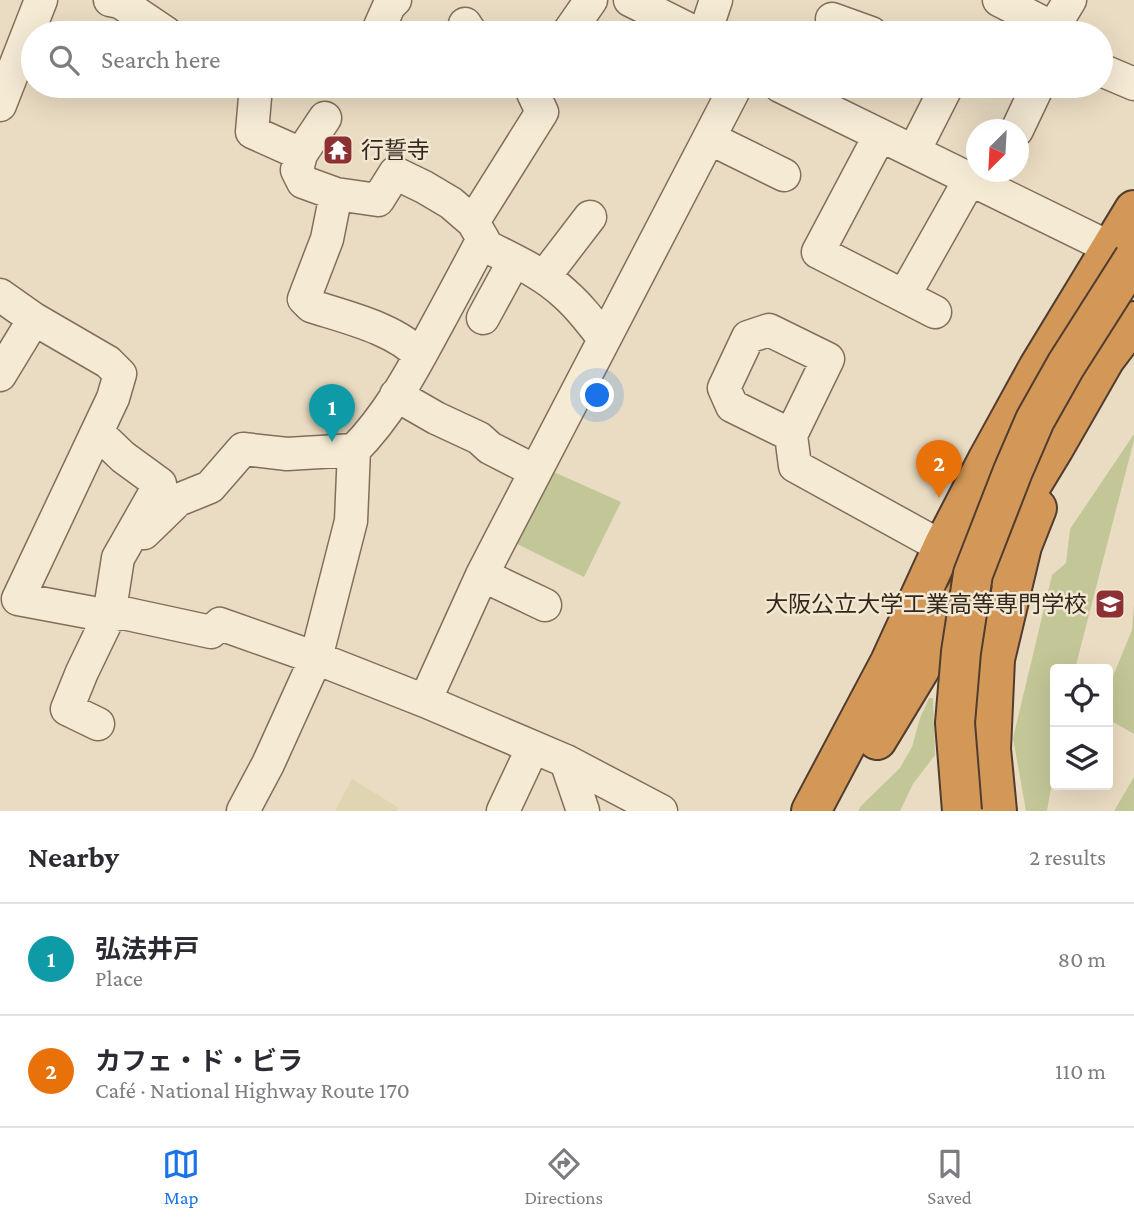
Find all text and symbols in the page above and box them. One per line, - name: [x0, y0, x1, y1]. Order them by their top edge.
- search box: [21, 21, 1113, 98]
- icon: search: [45, 41, 83, 79]
- text: Search here: [101, 45, 220, 74]
- north arrow: [966, 119, 1029, 182]
- temple icon: 行誓寺: [321, 133, 355, 167]
- place label: 行誓寺: [361, 137, 430, 163]
- your location: [580, 378, 614, 412]
- pin: 1: [309, 384, 355, 442]
- pin: 2: [916, 440, 962, 498]
- school or university icon: 大阪公立大学工業高等専門学校: [1093, 587, 1127, 621]
- place label: 大阪公立大学工業高等専門学校: [765, 591, 1087, 617]
- map controls: [1050, 664, 1113, 790]
- button: locate: [1050, 664, 1113, 727]
- button: layers: [1050, 727, 1113, 790]
- text: Nearby: [28, 840, 119, 873]
- text: 2 results: [1029, 844, 1106, 870]
- text: 弘法井戸: [95, 935, 199, 964]
- text: 1: [47, 946, 55, 972]
- text: 80 m: [1058, 946, 1106, 972]
- text: Place: [95, 965, 143, 991]
- text: カフェ・ド・ビラ: [95, 1047, 303, 1076]
- text: 2: [45, 1058, 57, 1084]
- text: 110 m: [1055, 1058, 1106, 1084]
- text: Café · National Highway Route 170: [95, 1077, 410, 1103]
- tab: Map: [162, 1145, 200, 1208]
- tab: Directions: [524, 1145, 603, 1208]
- tab: Saved: [927, 1145, 972, 1208]

